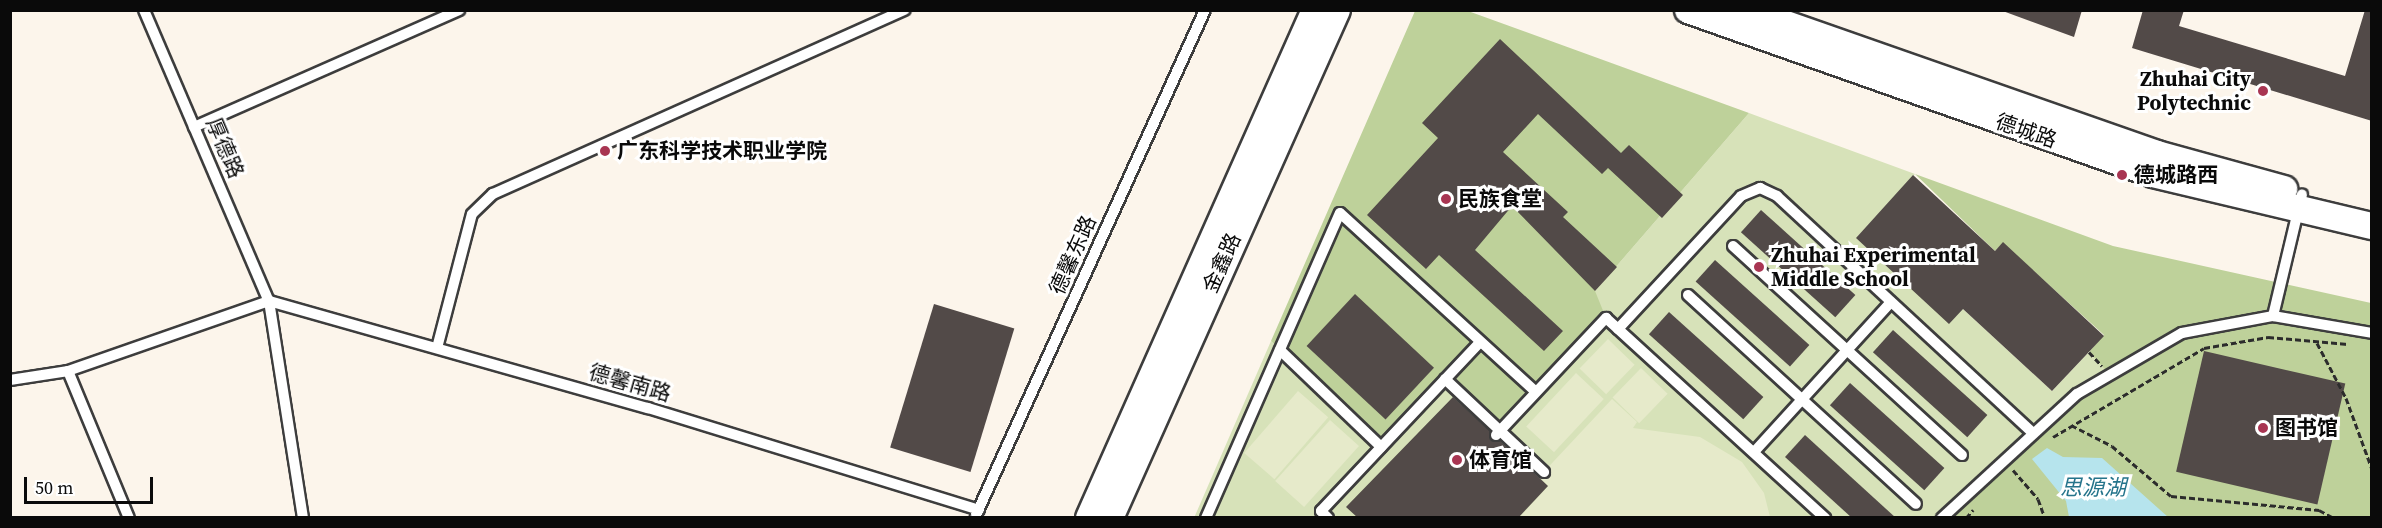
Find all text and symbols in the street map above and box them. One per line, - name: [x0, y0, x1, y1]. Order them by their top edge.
- place label: Zhuhai City Polytechnic: [2137, 66, 2251, 116]
- marker: Zhuhai City Polytechnic: [2256, 84, 2270, 98]
- street label: 德城路: [1992, 109, 2060, 153]
- street label: 厚德路: [201, 114, 249, 182]
- place label: 广东科学技术职业学院: [617, 138, 827, 164]
- marker: 广东科学技术职业学院: [598, 144, 612, 158]
- place label: 德城路西: [2134, 162, 2218, 188]
- marker: 德城路西: [2115, 168, 2129, 182]
- place label: 民族食堂: [1458, 186, 1542, 212]
- marker: 民族食堂: [1439, 192, 1453, 206]
- street label: 德馨东路: [1044, 212, 1102, 298]
- street label: 金鑫路: [1198, 229, 1246, 297]
- place label: Zhuhai Experimental Middle School: [1771, 242, 1976, 292]
- marker: Zhuhai Experimental Middle School: [1752, 260, 1766, 274]
- street label: 德馨南路: [586, 359, 674, 407]
- place label: 图书馆: [2275, 415, 2338, 441]
- marker: 图书馆: [2256, 421, 2270, 435]
- place label: 体育馆: [1469, 447, 1532, 473]
- marker: 体育馆: [1450, 453, 1464, 467]
- scale bar: [27, 465, 156, 503]
- text: 50 m: [35, 475, 73, 500]
- water label: 思源湖: [2060, 475, 2126, 501]

